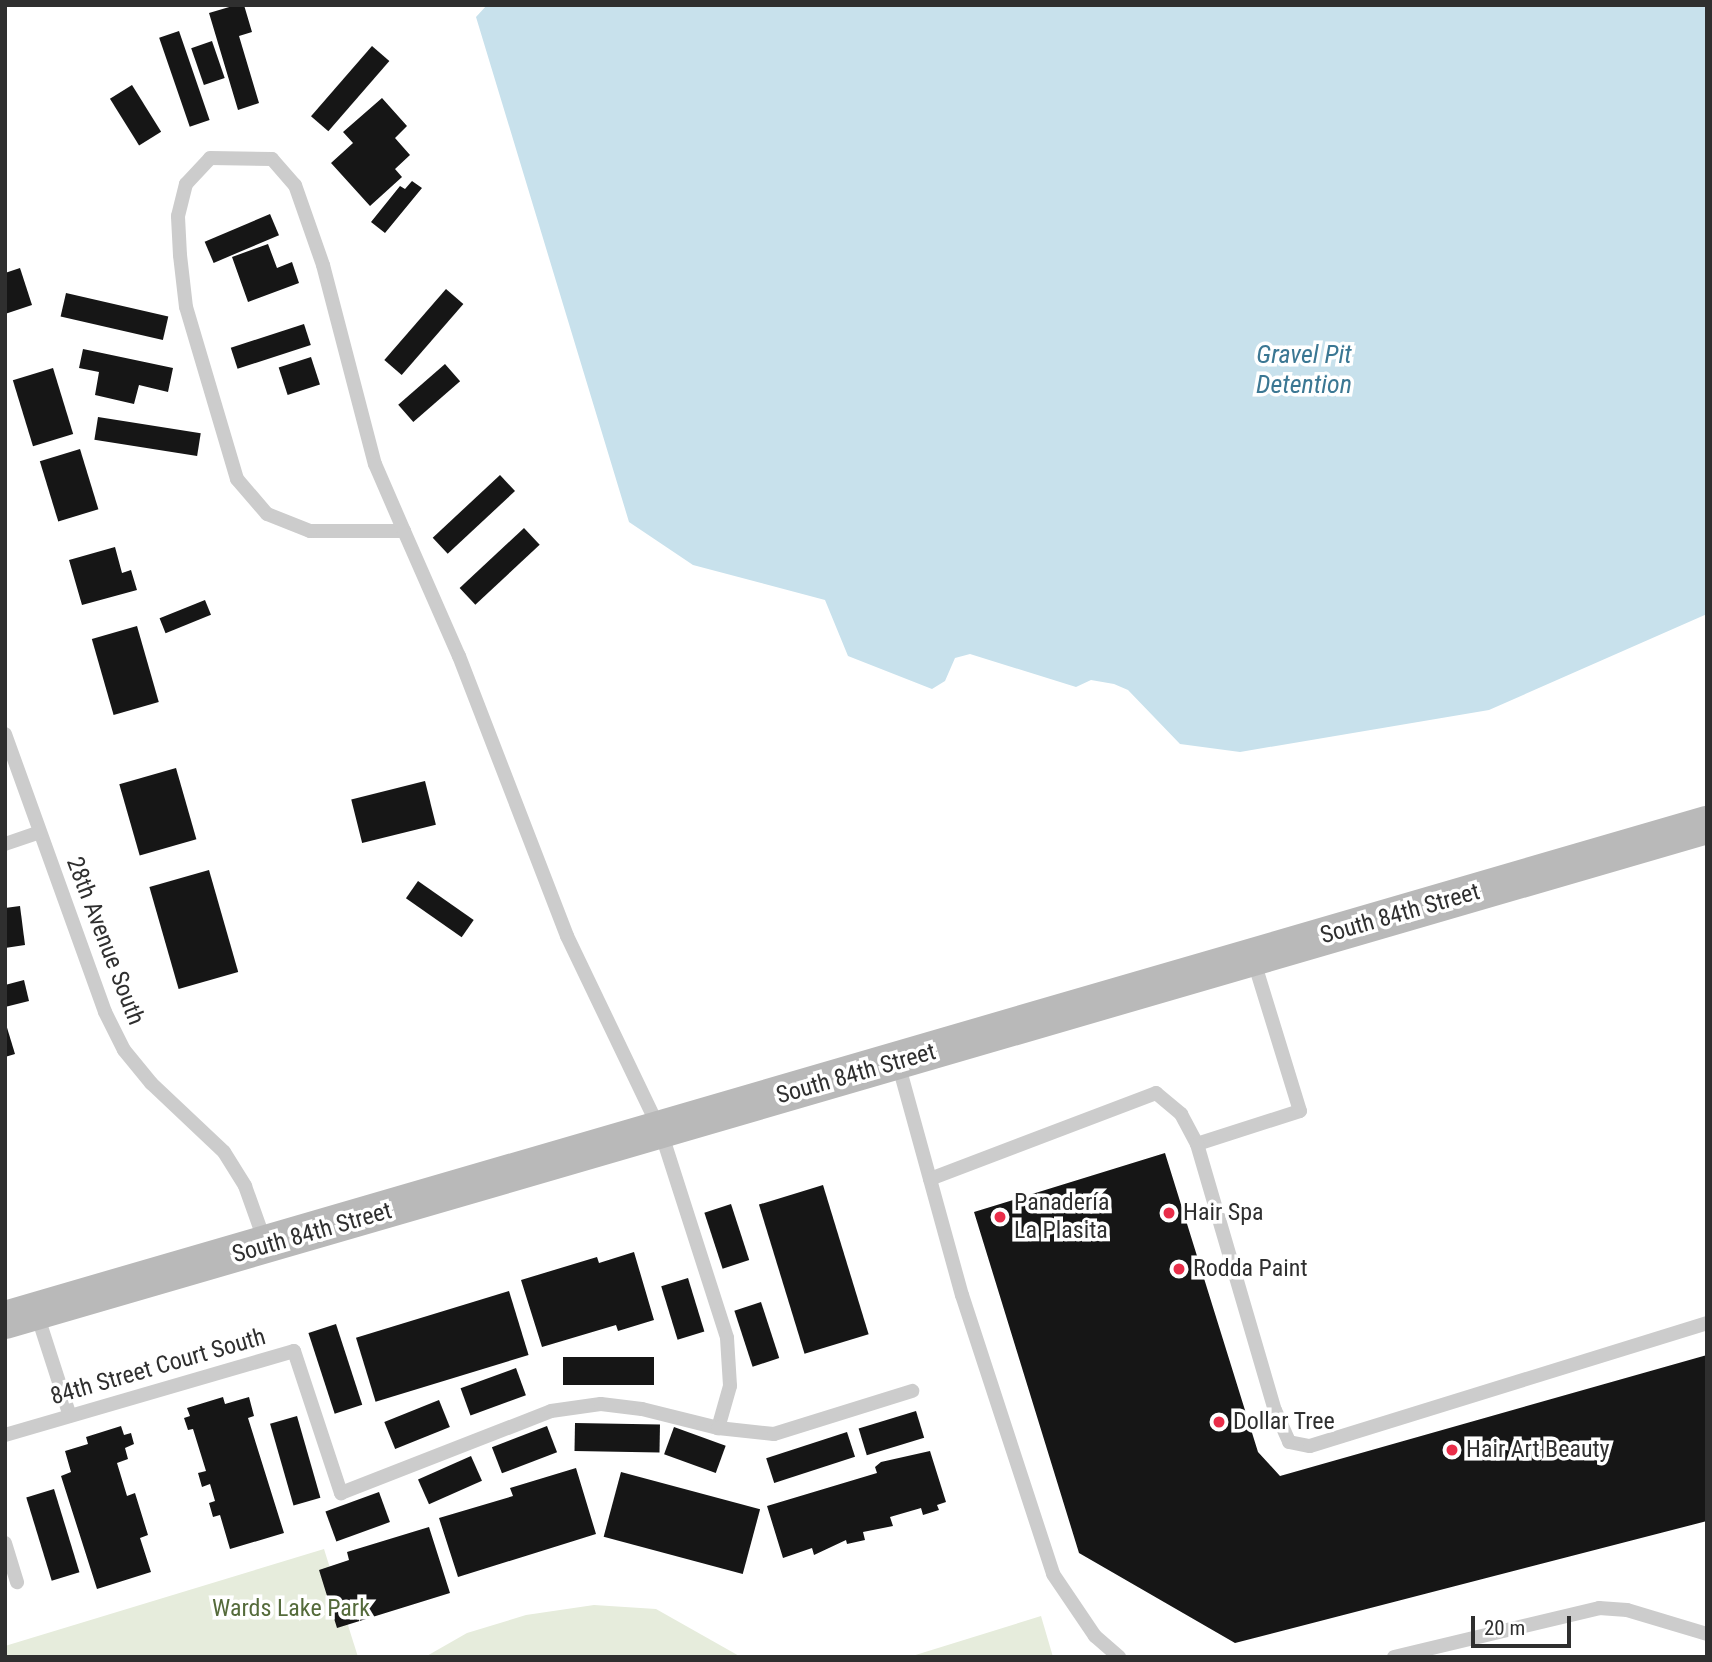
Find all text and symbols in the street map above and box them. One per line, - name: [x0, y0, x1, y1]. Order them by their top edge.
- water label: Gravel Pit Detention: [1256, 339, 1352, 400]
- street label: 28th Avenue South: [60, 853, 150, 1029]
- street label: South 84th Street: [1317, 877, 1483, 951]
- street label: South 84th Street: [773, 1037, 939, 1111]
- place label: Panadería La Plasita: [1014, 1189, 1109, 1245]
- street label: South 84th Street: [229, 1196, 395, 1270]
- place label: Hair Spa: [1183, 1199, 1263, 1227]
- marker: Hair Spa: [1161, 1205, 1177, 1221]
- marker: Panadería La Plasita: [992, 1209, 1008, 1225]
- place label: Rodda Paint: [1193, 1255, 1308, 1283]
- marker: Rodda Paint: [1171, 1261, 1187, 1277]
- street label: 84th Street Court South: [47, 1323, 269, 1411]
- place label: Dollar Tree: [1233, 1408, 1335, 1436]
- marker: Dollar Tree: [1211, 1414, 1227, 1430]
- place label: Hair Art Beauty: [1466, 1436, 1610, 1464]
- marker: Hair Art Beauty: [1444, 1442, 1460, 1458]
- park label: Wards Lake Park: [212, 1595, 370, 1623]
- scale bar: [1474, 1602, 1574, 1646]
- text: 20 m: [1484, 1616, 1525, 1640]

